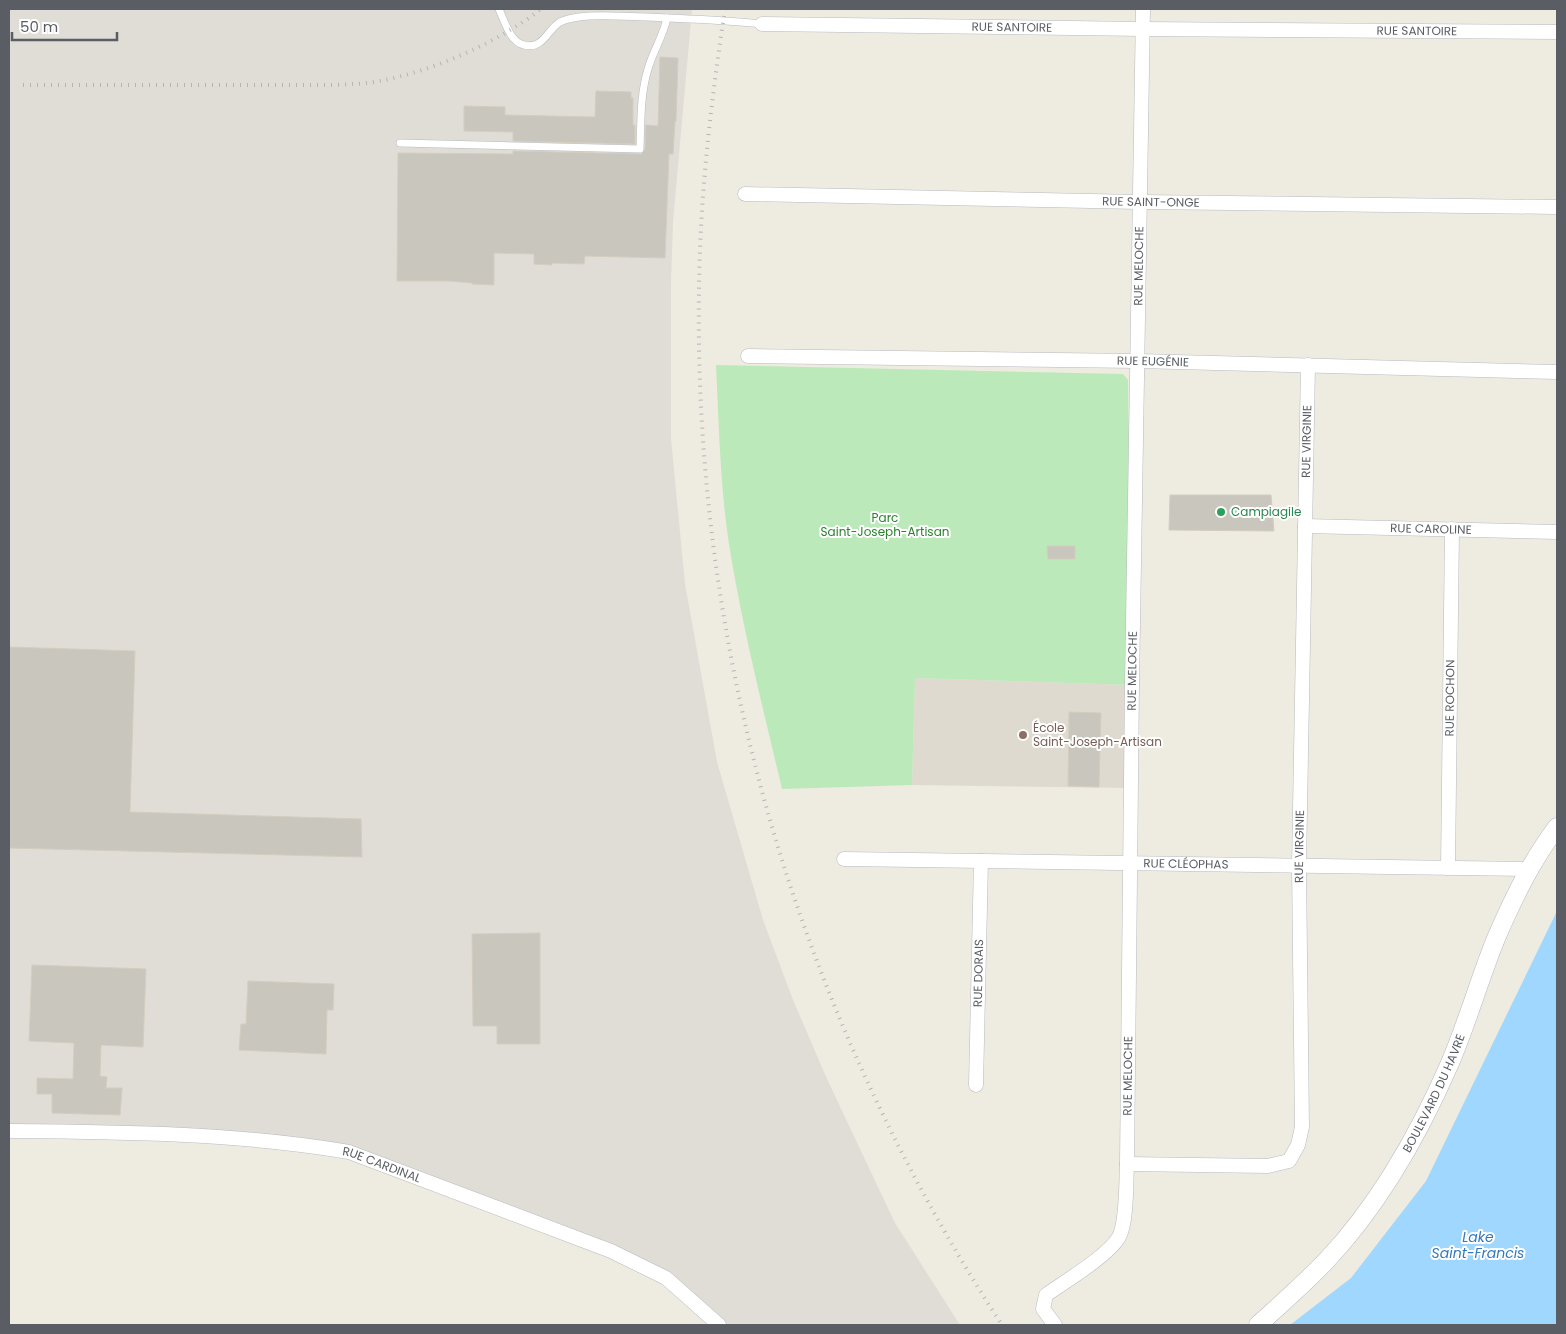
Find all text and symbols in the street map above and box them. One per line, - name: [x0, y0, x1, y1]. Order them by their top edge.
- scale bar: [12, 10, 118, 42]
- text: 50 m: [20, 16, 58, 37]
- street label: RUE SANTOIRE: [972, 18, 1052, 36]
- street label: RUE SANTOIRE: [1377, 22, 1457, 39]
- street label: RUE SAINT-ONGE: [1102, 192, 1200, 211]
- street label: RUE MELOCHE: [1129, 226, 1147, 306]
- street label: RUE EUGÉNIE: [1117, 352, 1189, 370]
- street label: RUE VIRGINIE: [1297, 405, 1315, 478]
- place label: Campiagile: [1231, 503, 1301, 520]
- marker: Campiagile: [1215, 506, 1227, 518]
- park label: Parc Saint-Joseph-Artisan: [821, 509, 949, 540]
- street label: RUE CAROLINE: [1390, 519, 1472, 538]
- street label: RUE MELOCHE: [1123, 631, 1141, 711]
- street label: RUE ROCHON: [1441, 659, 1458, 737]
- place label: École Saint-Joseph-Artisan: [1033, 719, 1162, 750]
- marker: École Saint-Joseph-Artisan: [1017, 729, 1029, 741]
- street label: RUE VIRGINIE: [1290, 810, 1308, 883]
- street label: RUE CLÉOPHAS: [1143, 854, 1229, 873]
- street label: RUE DORAIS: [969, 939, 987, 1007]
- street label: BOULEVARD DU HAVRE: [1398, 1032, 1469, 1155]
- street label: RUE MELOCHE: [1119, 1036, 1136, 1116]
- street label: RUE CARDINAL: [341, 1142, 424, 1186]
- water label: Lake Saint-Francis: [1432, 1227, 1524, 1263]

